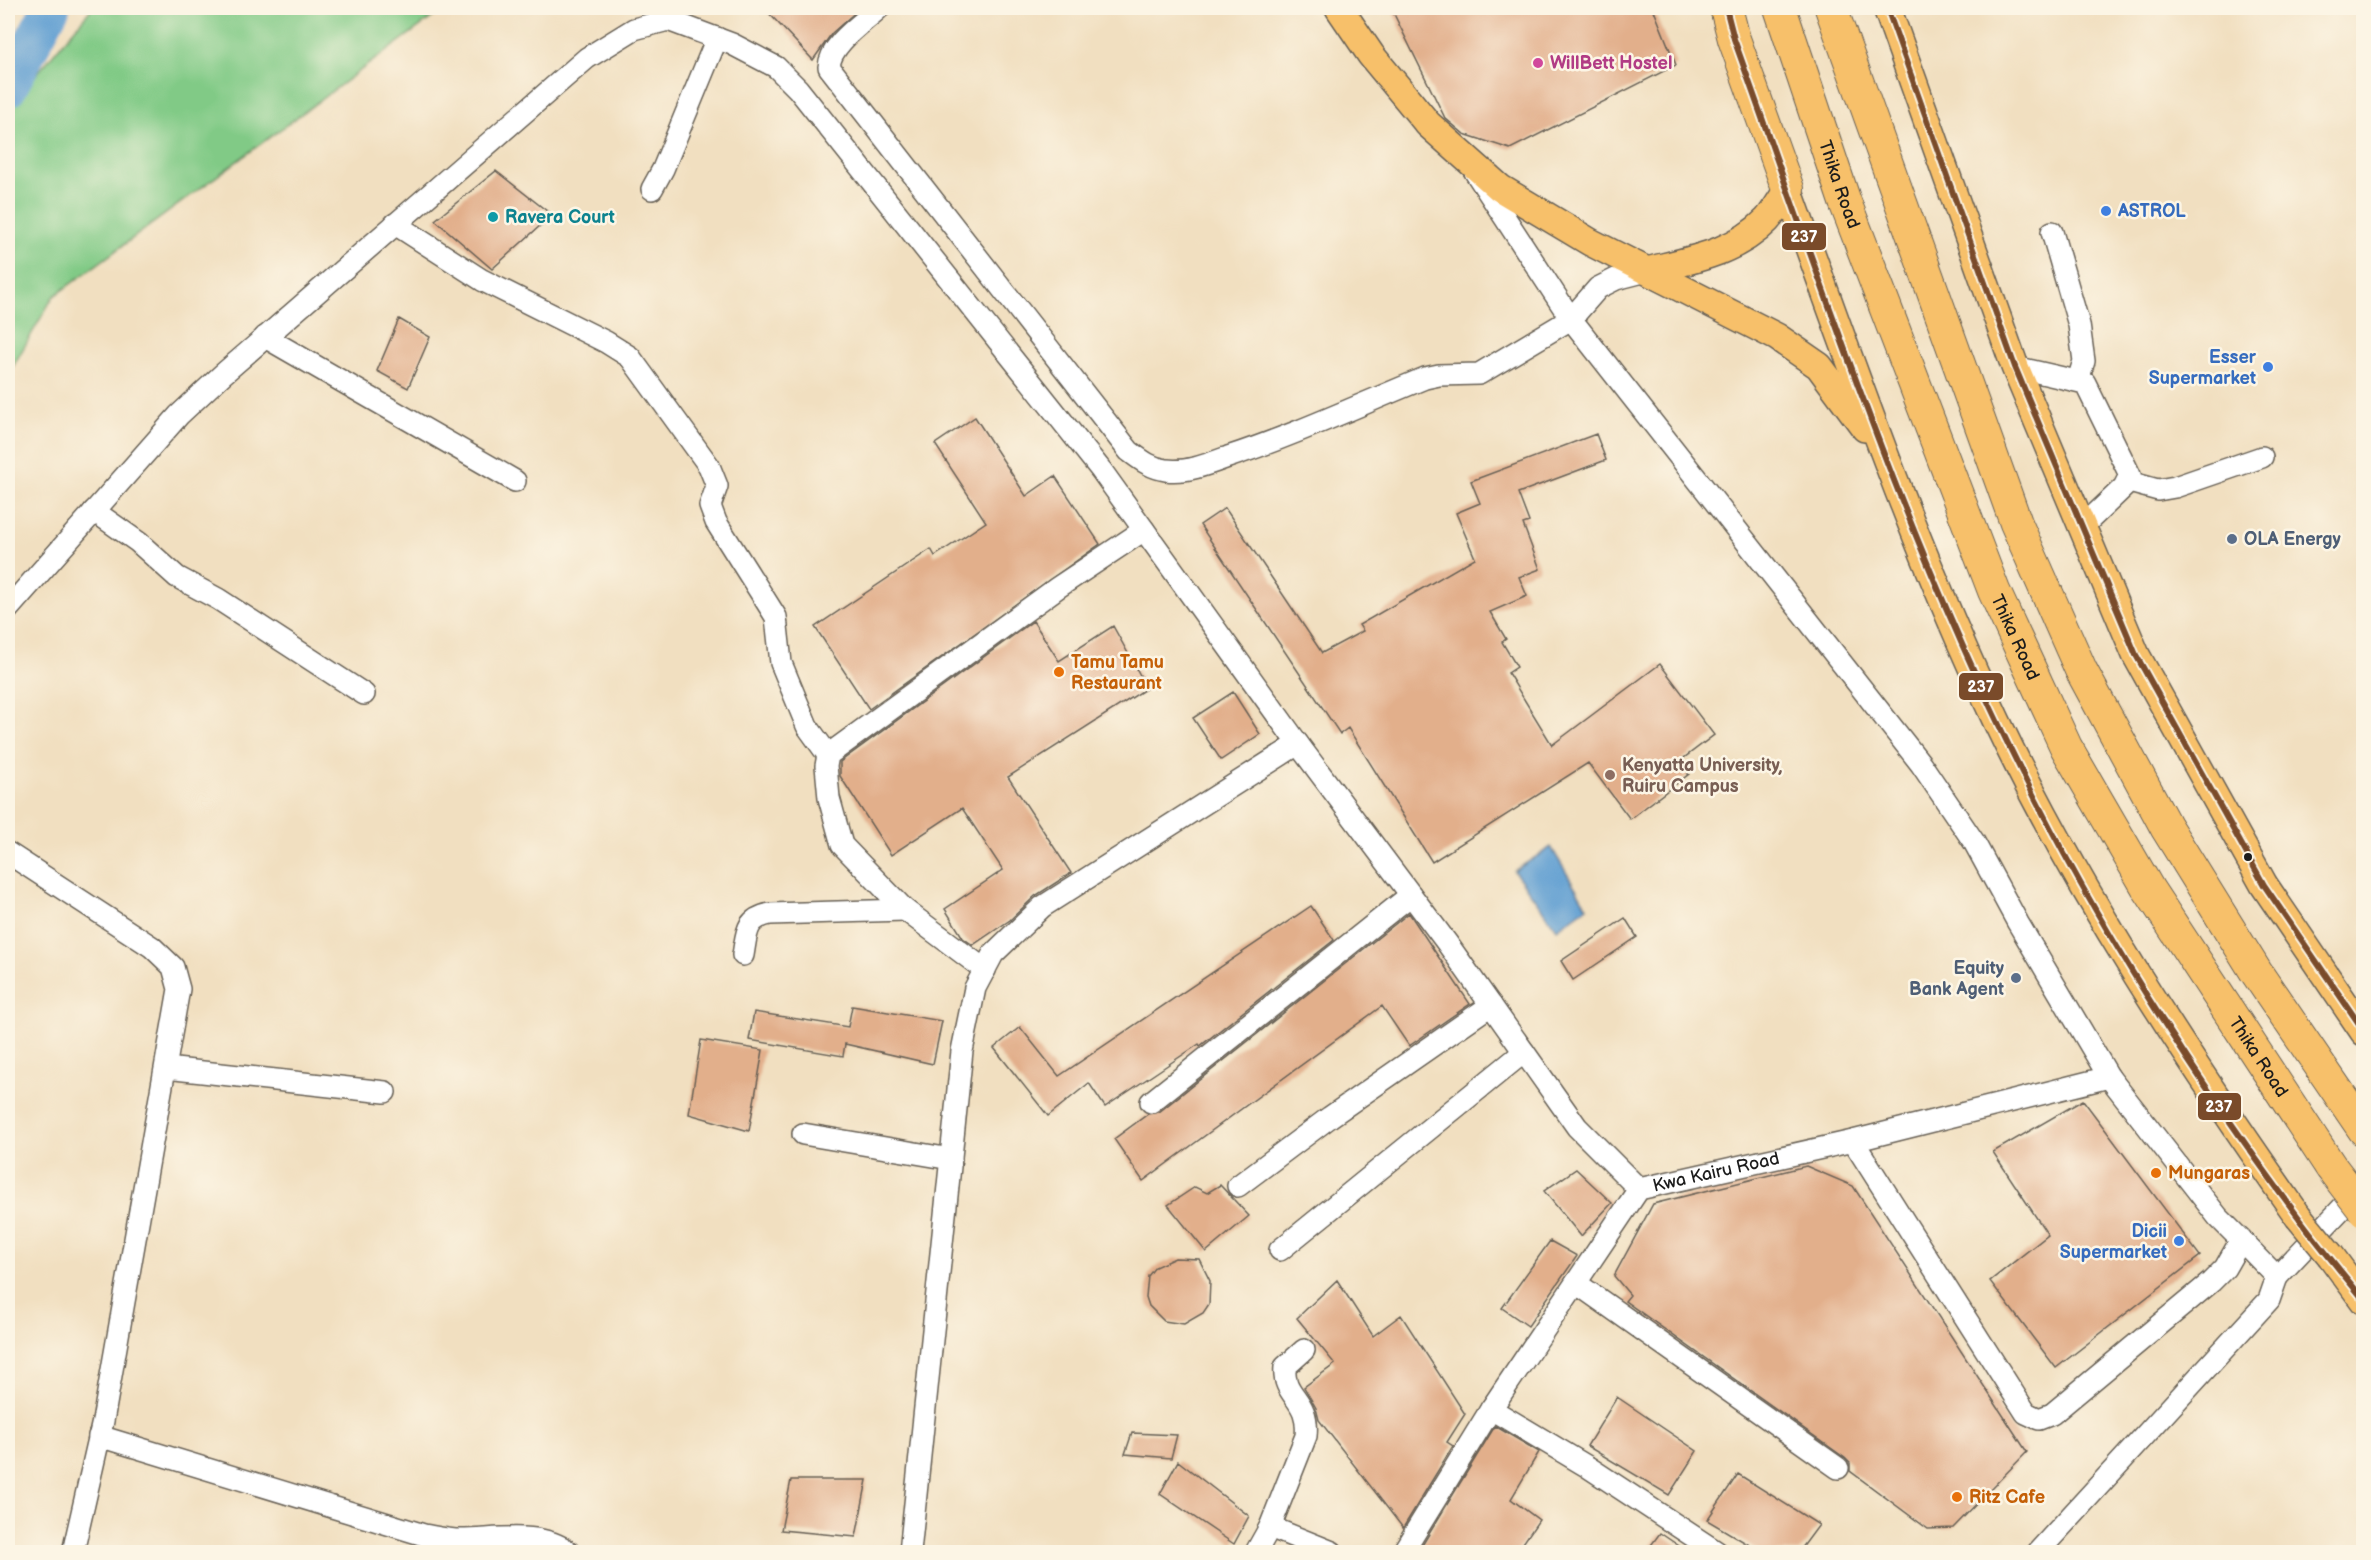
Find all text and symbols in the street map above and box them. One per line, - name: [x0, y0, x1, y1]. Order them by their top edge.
- place label: WillBett Hostel: [1550, 53, 1672, 74]
- marker: WillBett Hostel: [1531, 56, 1545, 70]
- street label: Thika Road: [1814, 138, 1864, 231]
- place label: ASTROL: [2117, 201, 2186, 222]
- marker: ASTROL: [2099, 204, 2113, 218]
- place label: Ravera Court: [505, 207, 615, 228]
- marker: Ravera Court: [486, 210, 500, 224]
- line badge: 237: [1781, 222, 1827, 251]
- text: 237: [1790, 228, 1818, 247]
- place label: Esser Supermarket: [2149, 347, 2257, 389]
- marker: Esser Supermarket: [2261, 360, 2275, 374]
- place label: OLA Energy: [2244, 529, 2341, 550]
- marker: OLA Energy: [2225, 532, 2239, 546]
- street label: Thika Road: [1986, 591, 2044, 683]
- place label: Tamu Tamu Restaurant: [1071, 652, 1164, 694]
- marker: Tamu Tamu Restaurant: [1052, 665, 1066, 679]
- line badge: 237: [1958, 672, 2004, 701]
- text: 237: [1967, 678, 1995, 697]
- place label: Kenyatta University, Ruiru Campus: [1622, 755, 1783, 797]
- marker: Kenyatta University, Ruiru Campus: [1603, 768, 1617, 782]
- unlabelled marker: [2242, 851, 2254, 863]
- place label: Equity Bank Agent: [1909, 958, 2005, 1000]
- marker: Equity Bank Agent: [2009, 971, 2023, 985]
- street label: Thika Road: [2224, 1013, 2292, 1101]
- line badge: 237: [2197, 1092, 2242, 1121]
- text: 237: [2205, 1098, 2233, 1117]
- street label: Kwa Kairu Road: [1651, 1148, 1781, 1197]
- place label: Mungaras: [2168, 1163, 2250, 1184]
- marker: Mungaras: [2149, 1166, 2163, 1180]
- place label: Dicii Supermarket: [2060, 1221, 2167, 1263]
- marker: Dicii Supermarket: [2172, 1234, 2186, 1248]
- place label: Ritz Cafe: [1969, 1487, 2045, 1508]
- marker: Ritz Cafe: [1950, 1490, 1964, 1504]

